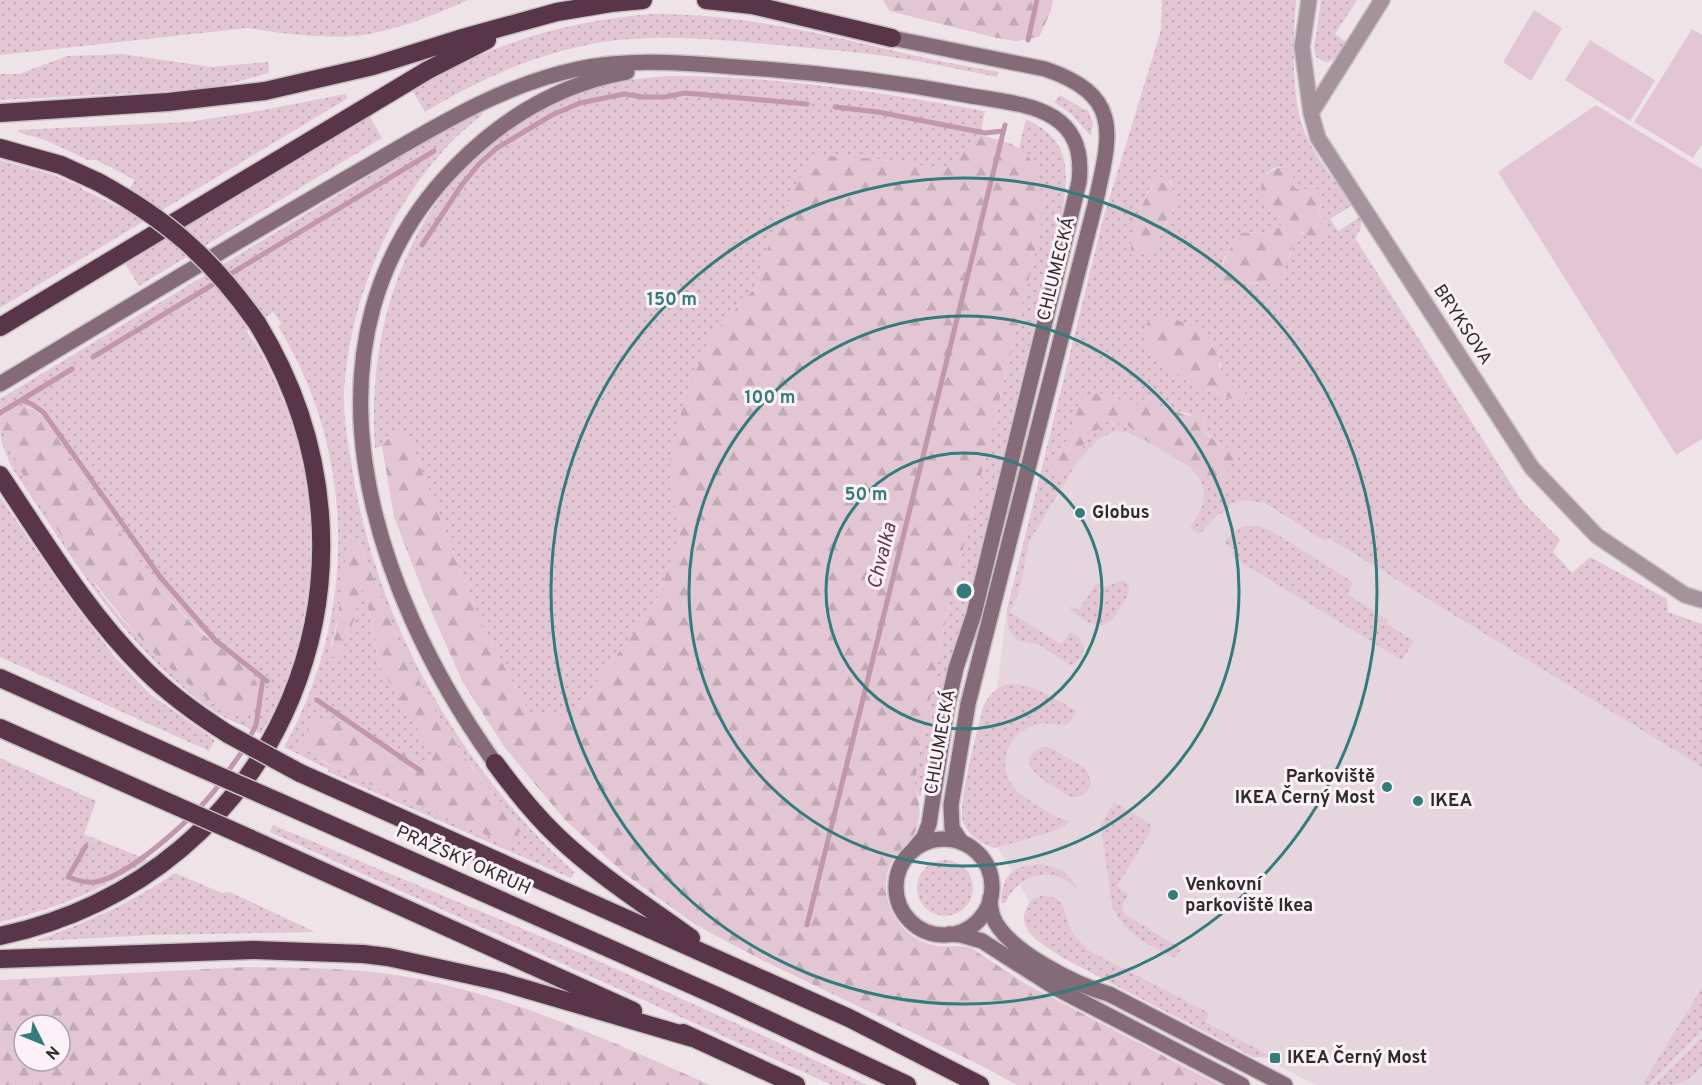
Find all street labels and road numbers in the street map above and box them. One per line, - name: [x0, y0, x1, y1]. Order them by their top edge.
- street label: CHLUMECKÁ: [1031, 214, 1081, 323]
- street label: BRYKSOVA: [1427, 280, 1497, 370]
- street label: CHLUMECKÁ: [918, 687, 962, 796]
- street label: PRAŽSKÝ OKRUH: [392, 819, 535, 901]

